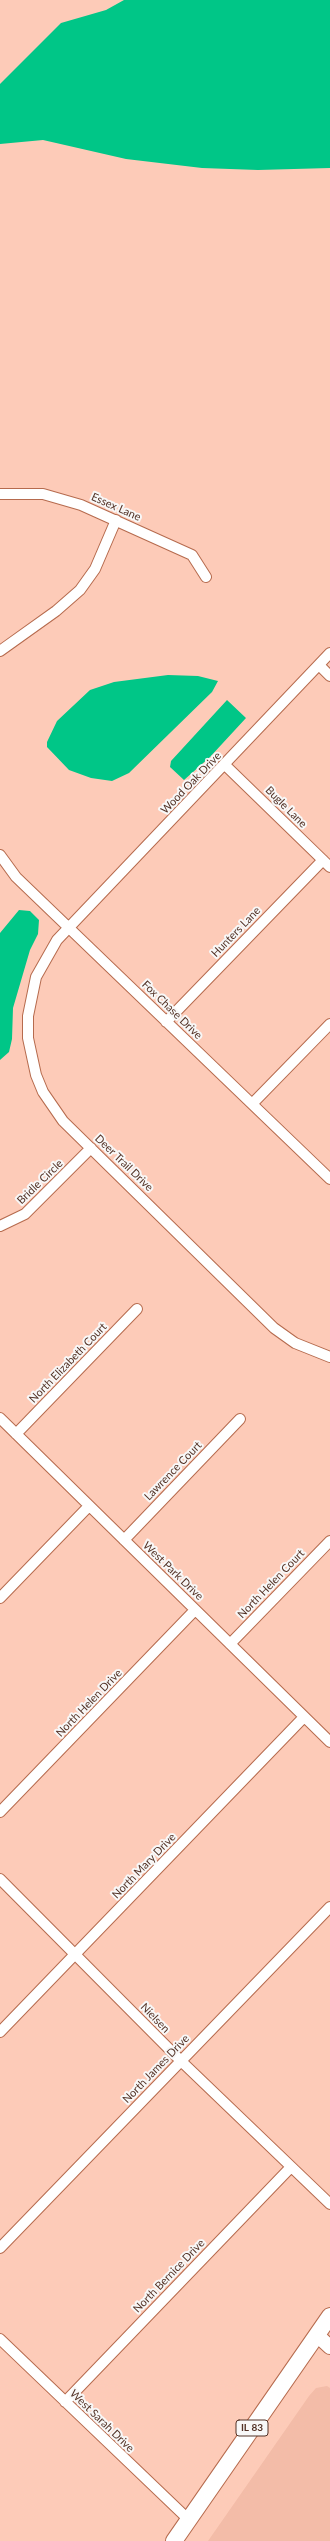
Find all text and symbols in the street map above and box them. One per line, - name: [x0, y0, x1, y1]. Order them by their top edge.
- street label: Essex Lane: [89, 490, 143, 524]
- street label: Wood Oak Drive: [158, 749, 224, 817]
- street label: Bugle Lane: [263, 784, 309, 830]
- street label: Hunters Lane: [209, 904, 263, 960]
- street label: Fox Chase Drive: [139, 978, 205, 1042]
- street label: Deer Trail Drive: [92, 1132, 156, 1194]
- street label: Bridle Circle: [14, 1157, 66, 1207]
- street label: North Elizabeth Court: [27, 1320, 109, 1406]
- street label: Lawrence Court: [142, 1439, 204, 1503]
- street label: West Park Drive: [140, 1539, 206, 1603]
- street label: North Helen Court: [235, 1547, 307, 1621]
- street label: North Helen Drive: [53, 1666, 125, 1740]
- street label: North Mary Drive: [110, 1831, 178, 1901]
- street label: Nielsen: [138, 2000, 172, 2036]
- street label: North James Drive: [120, 2032, 192, 2106]
- street label: North Bernice Drive: [131, 2237, 207, 2315]
- street label: West Sarah Drive: [67, 2387, 137, 2455]
- road number: IL 83: [236, 2420, 268, 2436]

